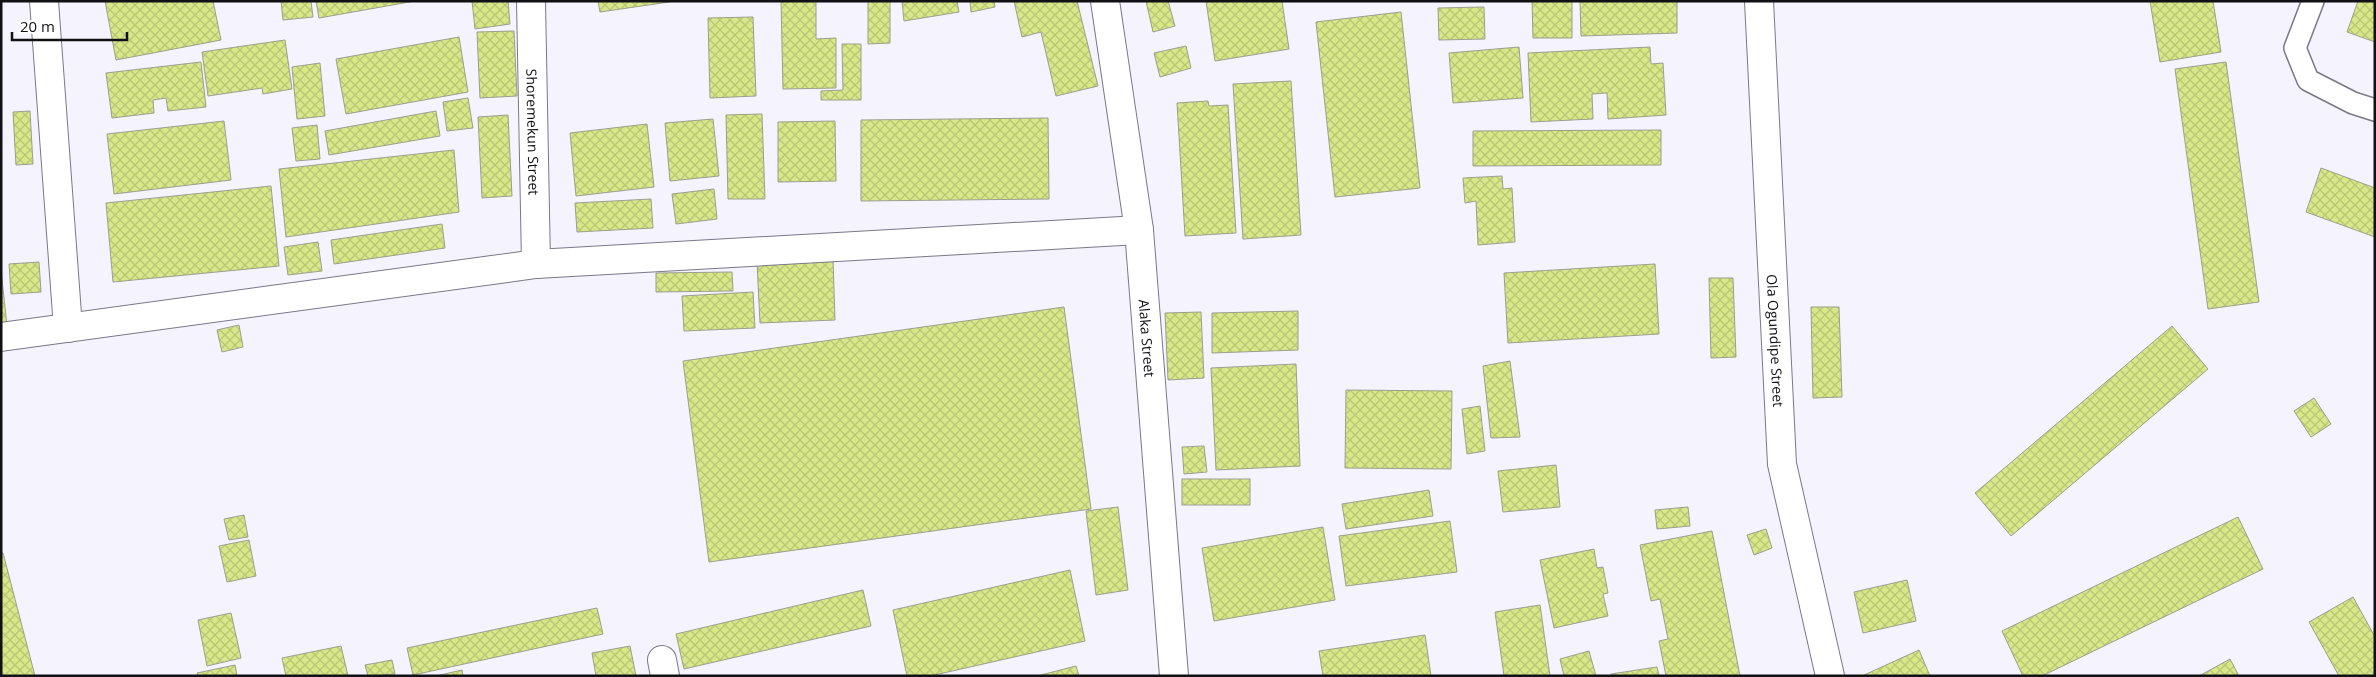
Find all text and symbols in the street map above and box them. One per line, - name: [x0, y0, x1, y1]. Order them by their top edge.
- scale bar: [12, 10, 128, 42]
- text: 20 m: [20, 16, 55, 36]
- street label: Shoremekun Street: [523, 69, 544, 195]
- street label: Ola Ogundipe Street: [1763, 274, 1789, 407]
- street label: Alaka Street: [1135, 298, 1160, 378]

